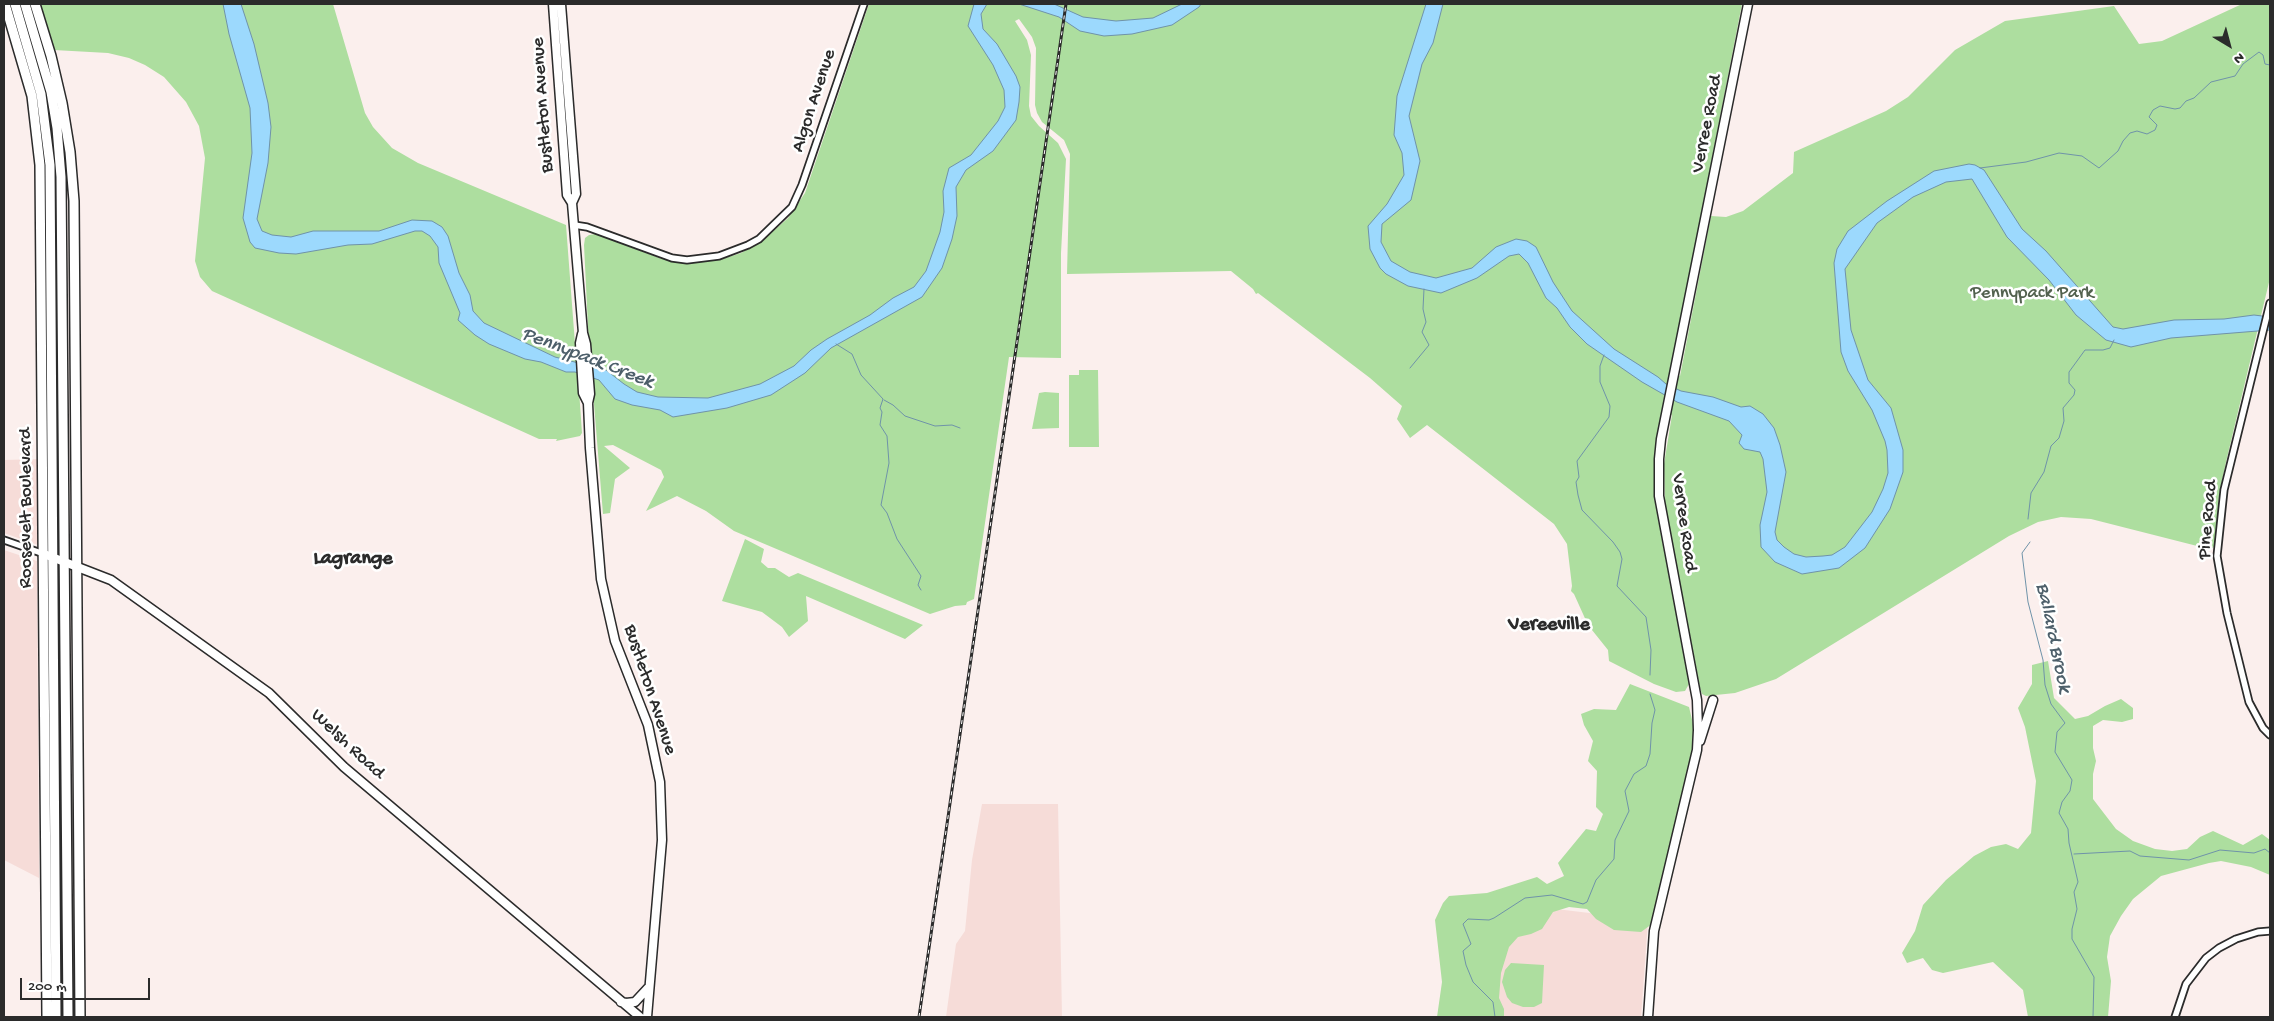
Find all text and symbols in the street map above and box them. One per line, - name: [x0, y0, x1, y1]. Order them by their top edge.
- north arrow: [2204, 20, 2254, 70]
- street label: Bustleton Avenue: [528, 37, 560, 173]
- street label: Algon Avenue: [788, 47, 842, 155]
- text: N: [2230, 48, 2247, 67]
- street label: Verree Road: [1687, 73, 1729, 175]
- park label: Pennypack Park: [1970, 283, 2094, 305]
- water label: Pennypack Creek: [518, 323, 656, 395]
- street label: Roosevelt Boulevard: [16, 428, 38, 588]
- street label: Verree Road: [1665, 472, 1701, 574]
- street label: Pine Road: [2194, 479, 2224, 561]
- district label: Lagrange: [313, 548, 393, 572]
- water label: Ballard Brook: [2029, 581, 2075, 695]
- district label: Vereeville: [1508, 614, 1590, 638]
- street label: Bustleton Avenue: [617, 622, 681, 758]
- street label: Welsh Road: [305, 705, 389, 785]
- scale bar: [22, 968, 152, 1000]
- text: 200 m: [28, 978, 67, 996]

